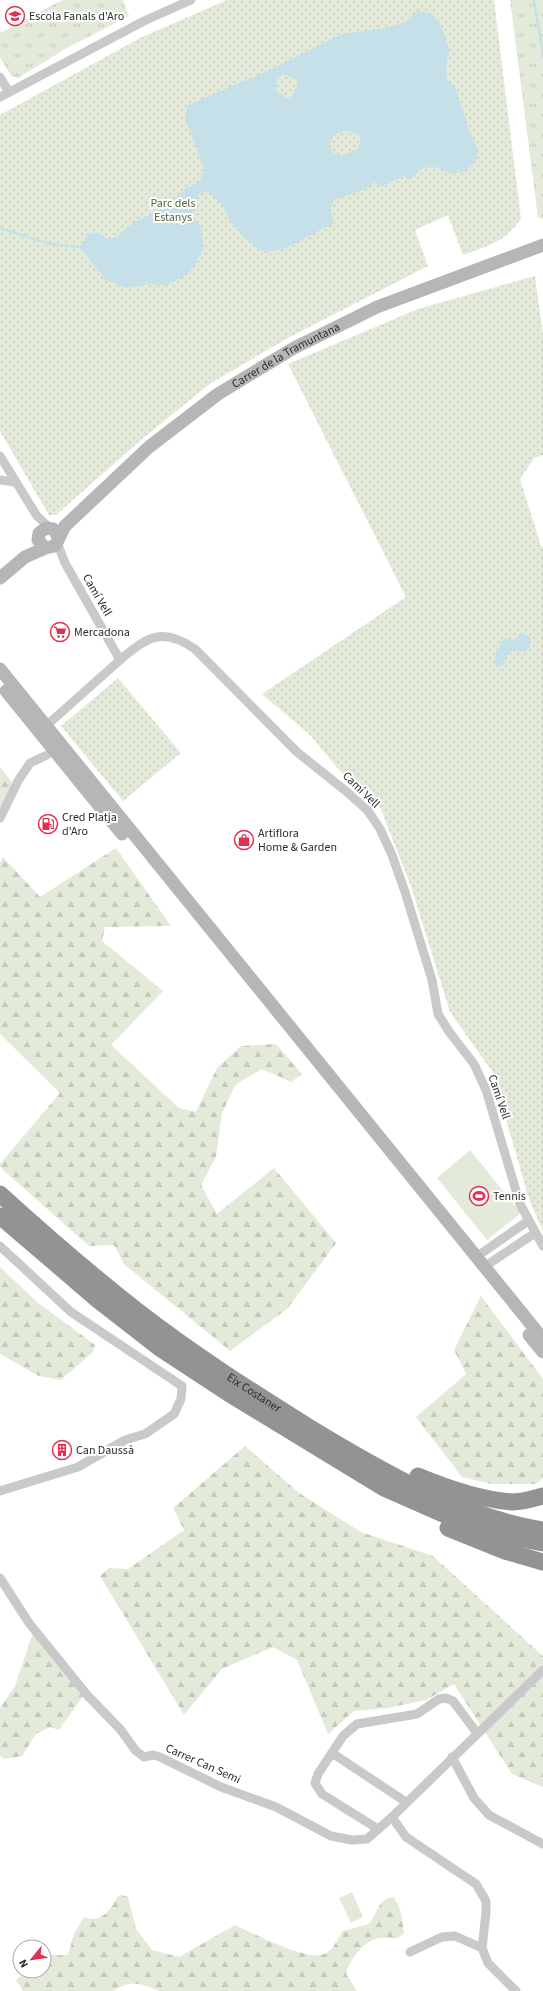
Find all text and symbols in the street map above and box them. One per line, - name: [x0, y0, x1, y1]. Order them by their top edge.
- school or university icon: Escola Fanals d'Aro: [4, 5, 26, 27]
- place label: Escola Fanals d'Aro: [29, 8, 124, 25]
- park label: Parc dels Estanys: [151, 195, 195, 226]
- street label: Carrer de la Tramuntana: [228, 318, 343, 392]
- street label: Camí Vell: [78, 571, 116, 619]
- supermarket icon: Mercadona: [49, 621, 71, 643]
- place label: Mercadona: [74, 624, 130, 641]
- street label: Camí Vell: [338, 768, 384, 812]
- place label: Cred Platja d'Aro: [62, 809, 117, 840]
- fuel station icon: Cred Platja d'Aro: [37, 813, 59, 835]
- place label: Artiflora Home & Garden: [258, 825, 337, 856]
- shop icon: Artiflora Home & Garden: [233, 829, 255, 851]
- street label: Camí Vell: [483, 1072, 515, 1122]
- sports icon: Tennis: [468, 1185, 490, 1207]
- place label: Tennis: [493, 1188, 526, 1205]
- street label: Eix Costaner: [224, 1369, 285, 1417]
- building icon: Can Daussà: [51, 1439, 73, 1461]
- place label: Can Daussà: [76, 1442, 134, 1459]
- street label: Carrer Can Semi: [163, 1740, 243, 1788]
- north arrow: [12, 1939, 52, 1979]
- text: N: [15, 1957, 32, 1970]

